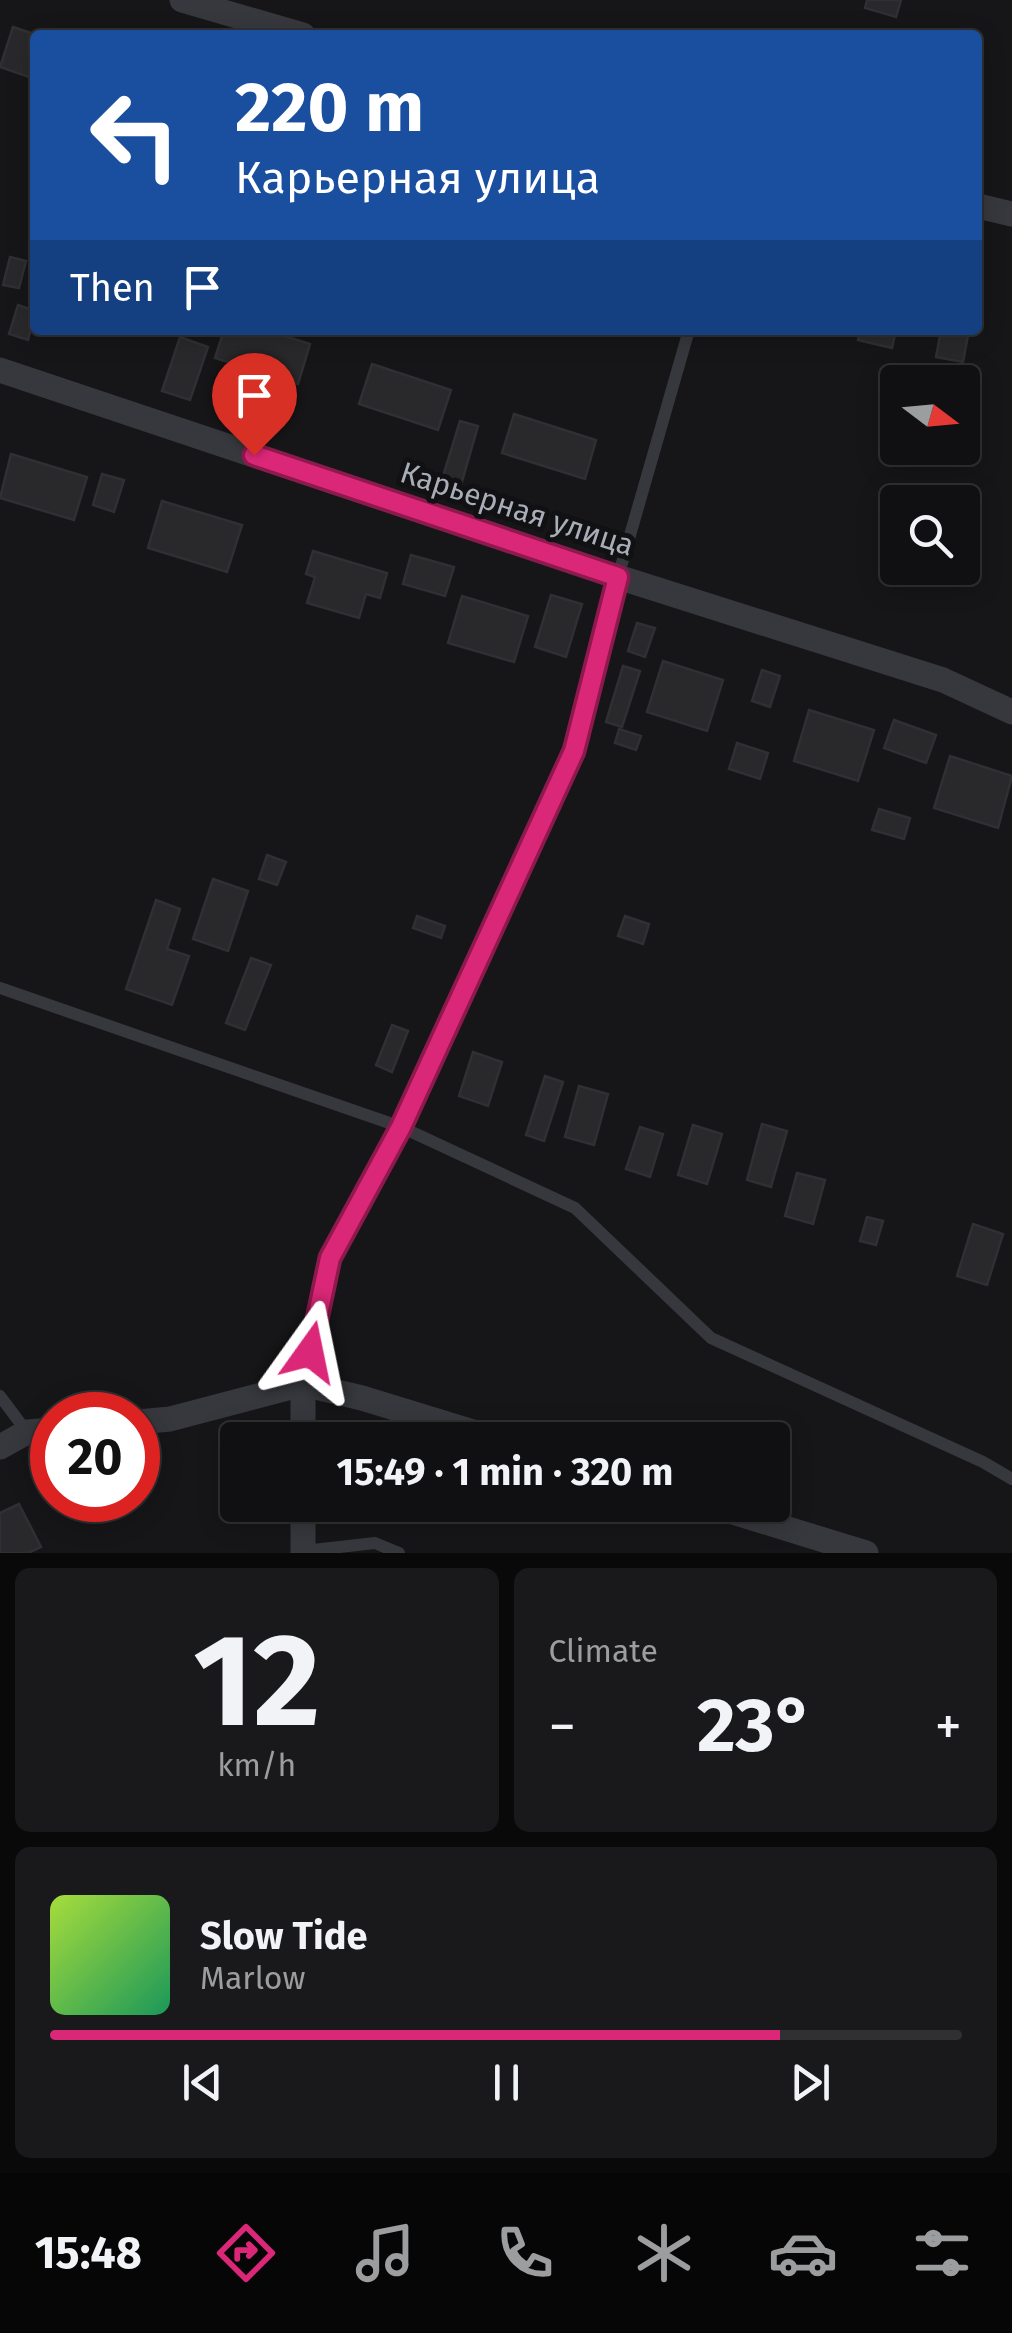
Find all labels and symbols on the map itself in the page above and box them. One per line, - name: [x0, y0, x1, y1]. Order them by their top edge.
- pin: [212, 353, 297, 456]
- north arrow: [880, 365, 980, 465]
- street label: Карьерная улица: [396, 454, 638, 564]
- position arrow: [258, 1300, 362, 1404]
- speed limit sign: 20: [30, 1392, 160, 1522]

